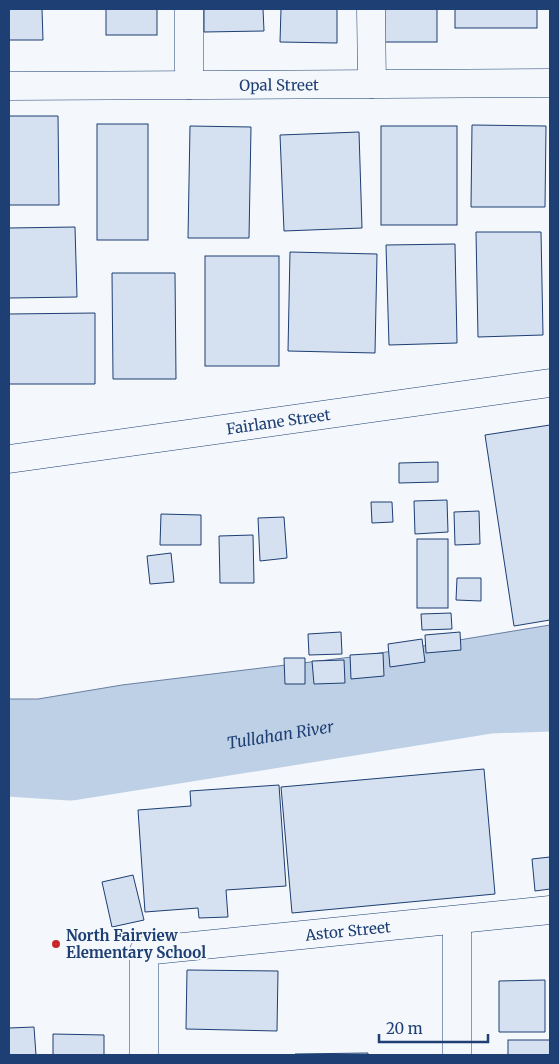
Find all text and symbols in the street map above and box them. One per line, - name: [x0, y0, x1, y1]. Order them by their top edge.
- street label: Opal Street: [239, 75, 319, 94]
- street label: Fairlane Street: [225, 404, 332, 438]
- water label: Tullahan River: [225, 716, 336, 753]
- street label: Astor Street: [303, 917, 392, 944]
- place label: North Fairview Elementary School: [66, 926, 206, 962]
- marker: North Fairview Elementary School: [50, 938, 62, 950]
- scale bar: [379, 1012, 488, 1044]
- text: 20 m: [386, 1019, 423, 1038]

